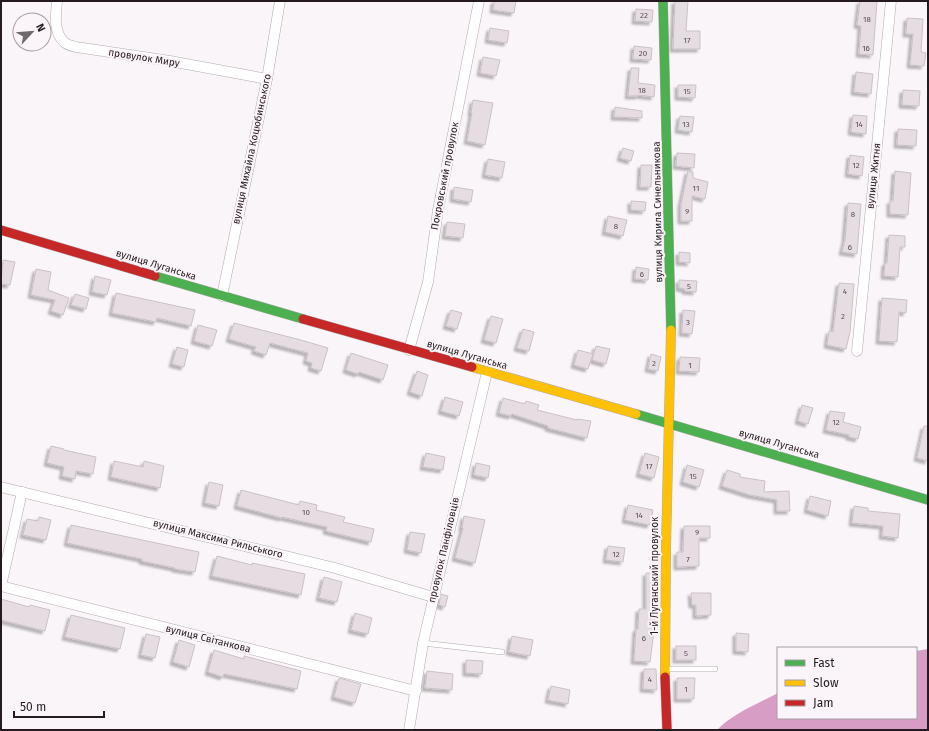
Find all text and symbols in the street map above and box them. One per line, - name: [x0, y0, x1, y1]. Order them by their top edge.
- house number: 22: [640, 11, 648, 20]
- north arrow: [12, 12, 52, 52]
- house number: 18: [863, 15, 872, 24]
- text: N: [33, 22, 48, 34]
- house number: 17: [683, 36, 691, 45]
- house number: 16: [862, 44, 870, 53]
- street label: провулок Миру: [107, 46, 181, 70]
- house number: 20: [639, 49, 648, 58]
- street label: вулиця Михайла Коцюбинського: [230, 72, 274, 225]
- house number: 18: [638, 86, 647, 95]
- house number: 15: [683, 87, 691, 96]
- street label: Покровський провулок: [429, 120, 462, 231]
- house number: 13: [682, 120, 690, 129]
- house number: 14: [855, 120, 864, 129]
- street label: вулиця Кирила Синельникова: [651, 141, 665, 283]
- street label: вулиця Житня: [865, 142, 883, 210]
- house number: 12: [852, 161, 860, 170]
- house number: 11: [693, 184, 699, 193]
- house number: 9: [685, 207, 689, 216]
- house number: 8: [851, 210, 856, 219]
- house number: 8: [614, 222, 619, 231]
- house number: 6: [848, 243, 852, 252]
- street label: вулиця Луганська: [114, 247, 198, 283]
- house number: 6: [640, 270, 644, 279]
- house number: 5: [687, 282, 691, 291]
- house number: 4: [843, 287, 848, 296]
- house number: 2: [841, 312, 845, 321]
- house number: 3: [686, 318, 690, 327]
- street label: вулиця Луганська: [425, 338, 509, 372]
- house number: 2: [652, 359, 656, 368]
- house number: 1: [688, 361, 692, 370]
- house number: 12: [832, 418, 840, 427]
- street label: вулиця Луганська: [737, 427, 821, 461]
- house number: 17: [645, 462, 653, 471]
- house number: 15: [689, 472, 697, 481]
- street label: провулок Панфіловців: [425, 495, 462, 604]
- house number: 10: [302, 508, 310, 517]
- house number: 14: [635, 511, 644, 520]
- street label: 1-й Луганський провулок: [649, 516, 661, 635]
- street label: вулиця Максима Рильського: [152, 517, 284, 561]
- house number: 9: [695, 528, 699, 537]
- house number: 12: [612, 550, 620, 559]
- house number: 7: [686, 555, 690, 564]
- street label: вулиця Світанкова: [164, 622, 252, 655]
- house number: 6: [642, 634, 646, 643]
- legend: [777, 647, 917, 719]
- house number: 5: [684, 649, 688, 658]
- text: Fast: [813, 656, 835, 670]
- house number: 4: [648, 675, 653, 684]
- text: Slow: [813, 676, 839, 690]
- house number: 1: [684, 685, 688, 694]
- scale bar: [14, 693, 104, 719]
- text: Jam: [813, 696, 833, 710]
- text: 50 m: [20, 700, 46, 714]

